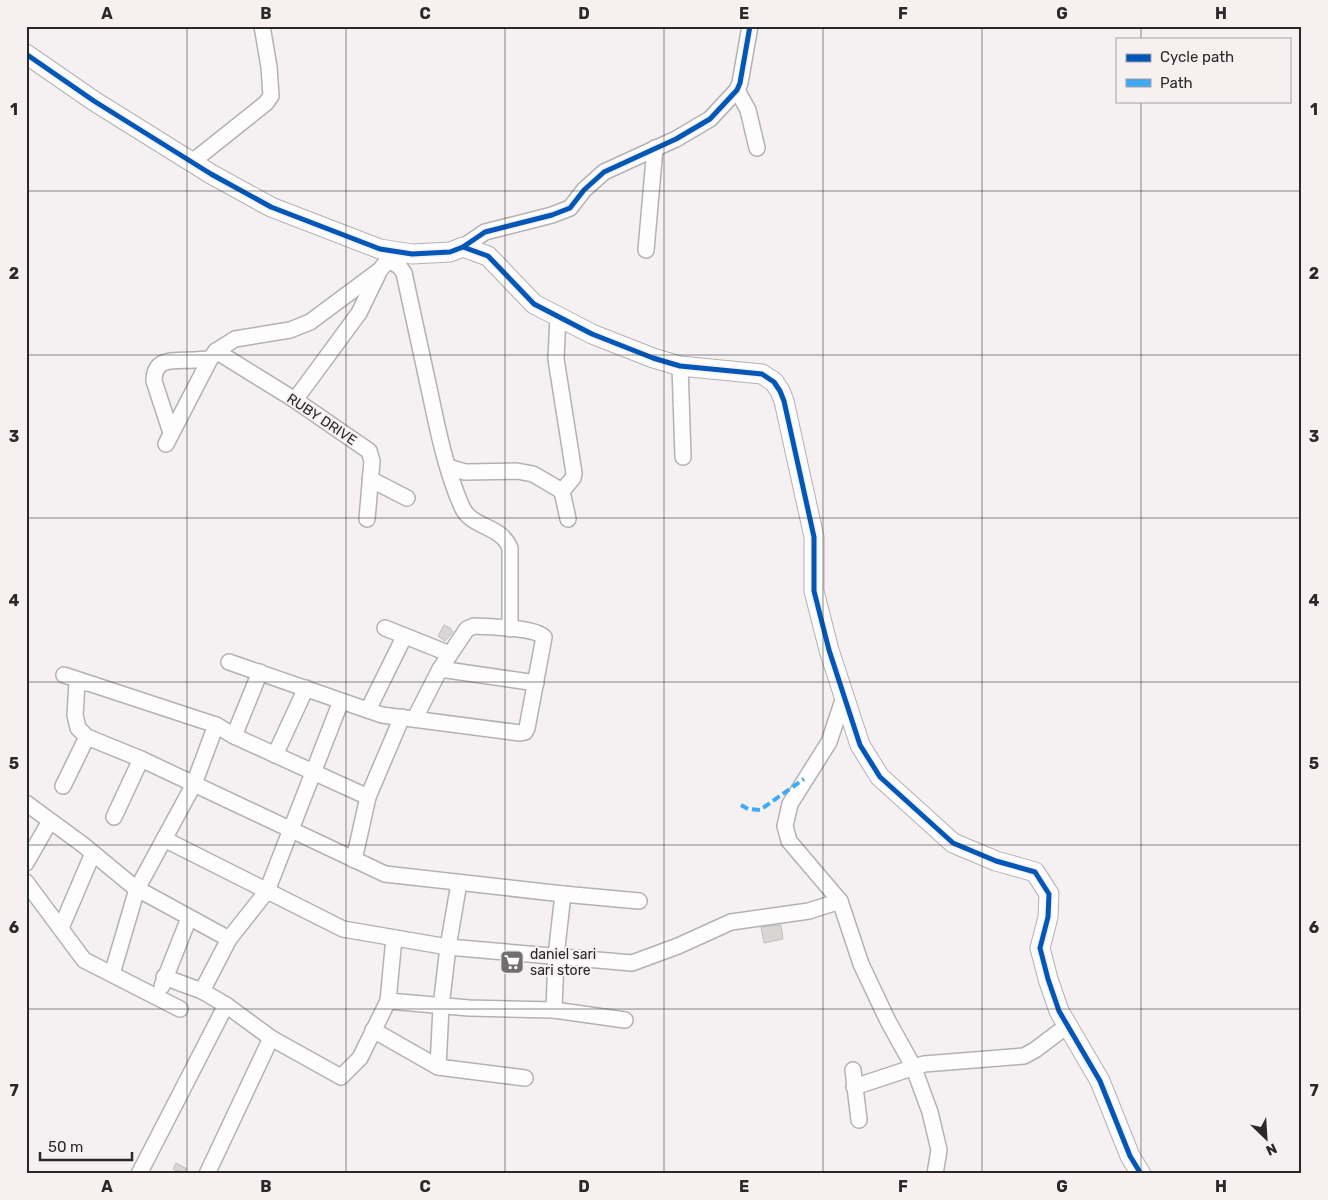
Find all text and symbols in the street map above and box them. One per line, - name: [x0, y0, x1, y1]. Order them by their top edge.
- text: A: [101, 4, 113, 23]
- text: B: [260, 4, 272, 23]
- text: C: [419, 4, 431, 23]
- text: D: [578, 4, 590, 23]
- text: E: [739, 4, 749, 23]
- text: F: [898, 4, 908, 23]
- text: G: [1056, 4, 1068, 23]
- text: H: [1215, 4, 1227, 23]
- legend: [1116, 38, 1290, 102]
- text: Cycle path: [1160, 48, 1234, 66]
- text: Path: [1160, 74, 1193, 92]
- text: 1: [10, 100, 18, 119]
- text: 1: [1310, 100, 1318, 119]
- text: 2: [9, 264, 19, 283]
- text: 2: [1309, 264, 1319, 283]
- street label: RUBY DRIVE: [284, 390, 360, 449]
- text: 3: [9, 427, 19, 446]
- text: 3: [1309, 427, 1319, 446]
- text: 4: [9, 591, 20, 610]
- text: 4: [1309, 591, 1320, 610]
- text: 5: [9, 754, 19, 773]
- text: 5: [1309, 754, 1319, 773]
- text: 6: [9, 918, 19, 937]
- text: 6: [1309, 918, 1319, 937]
- place label: daniel sari sari store: [530, 946, 596, 979]
- supermarket icon: daniel sari sari store: [499, 949, 525, 975]
- text: 7: [9, 1081, 19, 1100]
- text: 7: [1309, 1081, 1319, 1100]
- north arrow: [1240, 1112, 1290, 1162]
- scale bar: [40, 1130, 132, 1162]
- text: 50 m: [48, 1138, 83, 1156]
- text: N: [1263, 1139, 1279, 1159]
- text: A: [101, 1177, 113, 1196]
- text: B: [260, 1177, 272, 1196]
- text: C: [419, 1177, 431, 1196]
- text: D: [578, 1177, 590, 1196]
- text: E: [739, 1177, 749, 1196]
- text: F: [898, 1177, 908, 1196]
- text: G: [1056, 1177, 1068, 1196]
- text: H: [1215, 1177, 1227, 1196]

